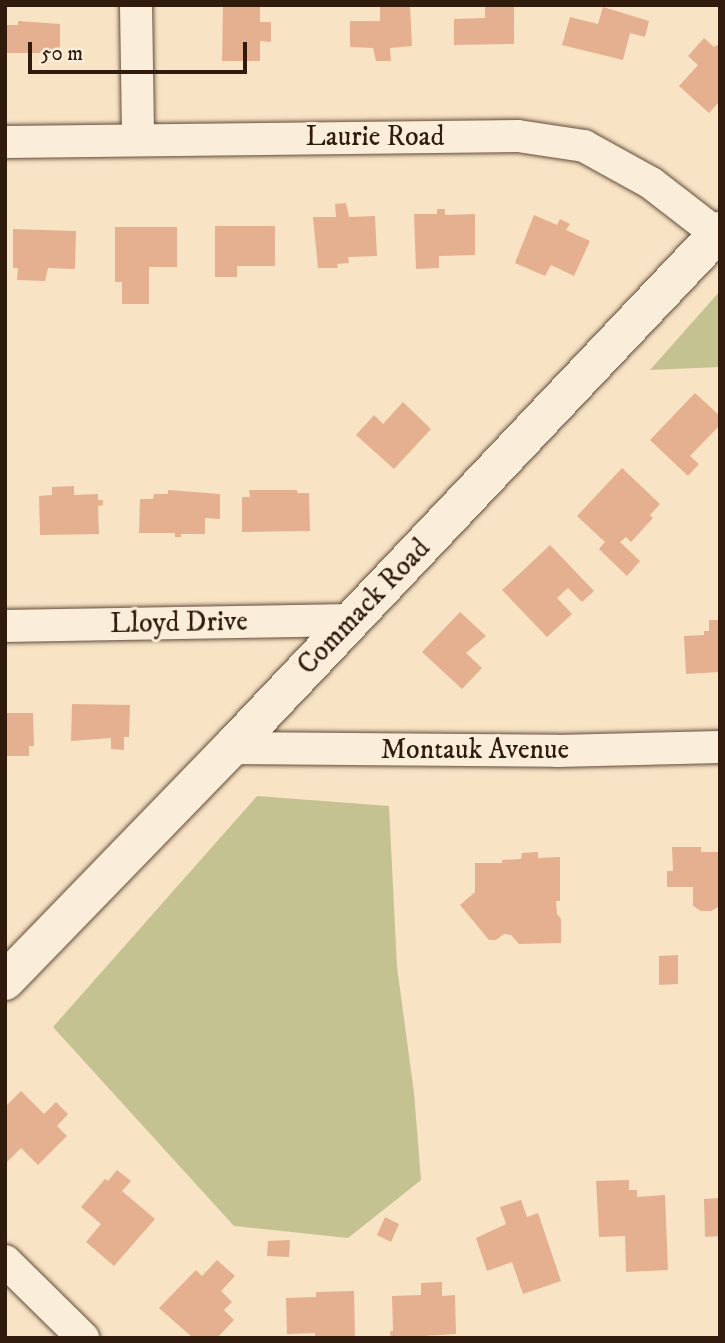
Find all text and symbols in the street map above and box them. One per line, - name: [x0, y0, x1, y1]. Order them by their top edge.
- scale bar: [32, 28, 250, 72]
- text: 50 m: [41, 41, 83, 67]
- street label: Laurie Road: [306, 120, 444, 154]
- street label: Commack Road: [291, 532, 437, 682]
- street label: Lloyd Drive: [110, 605, 248, 641]
- street label: Montauk Avenue: [381, 733, 569, 767]

